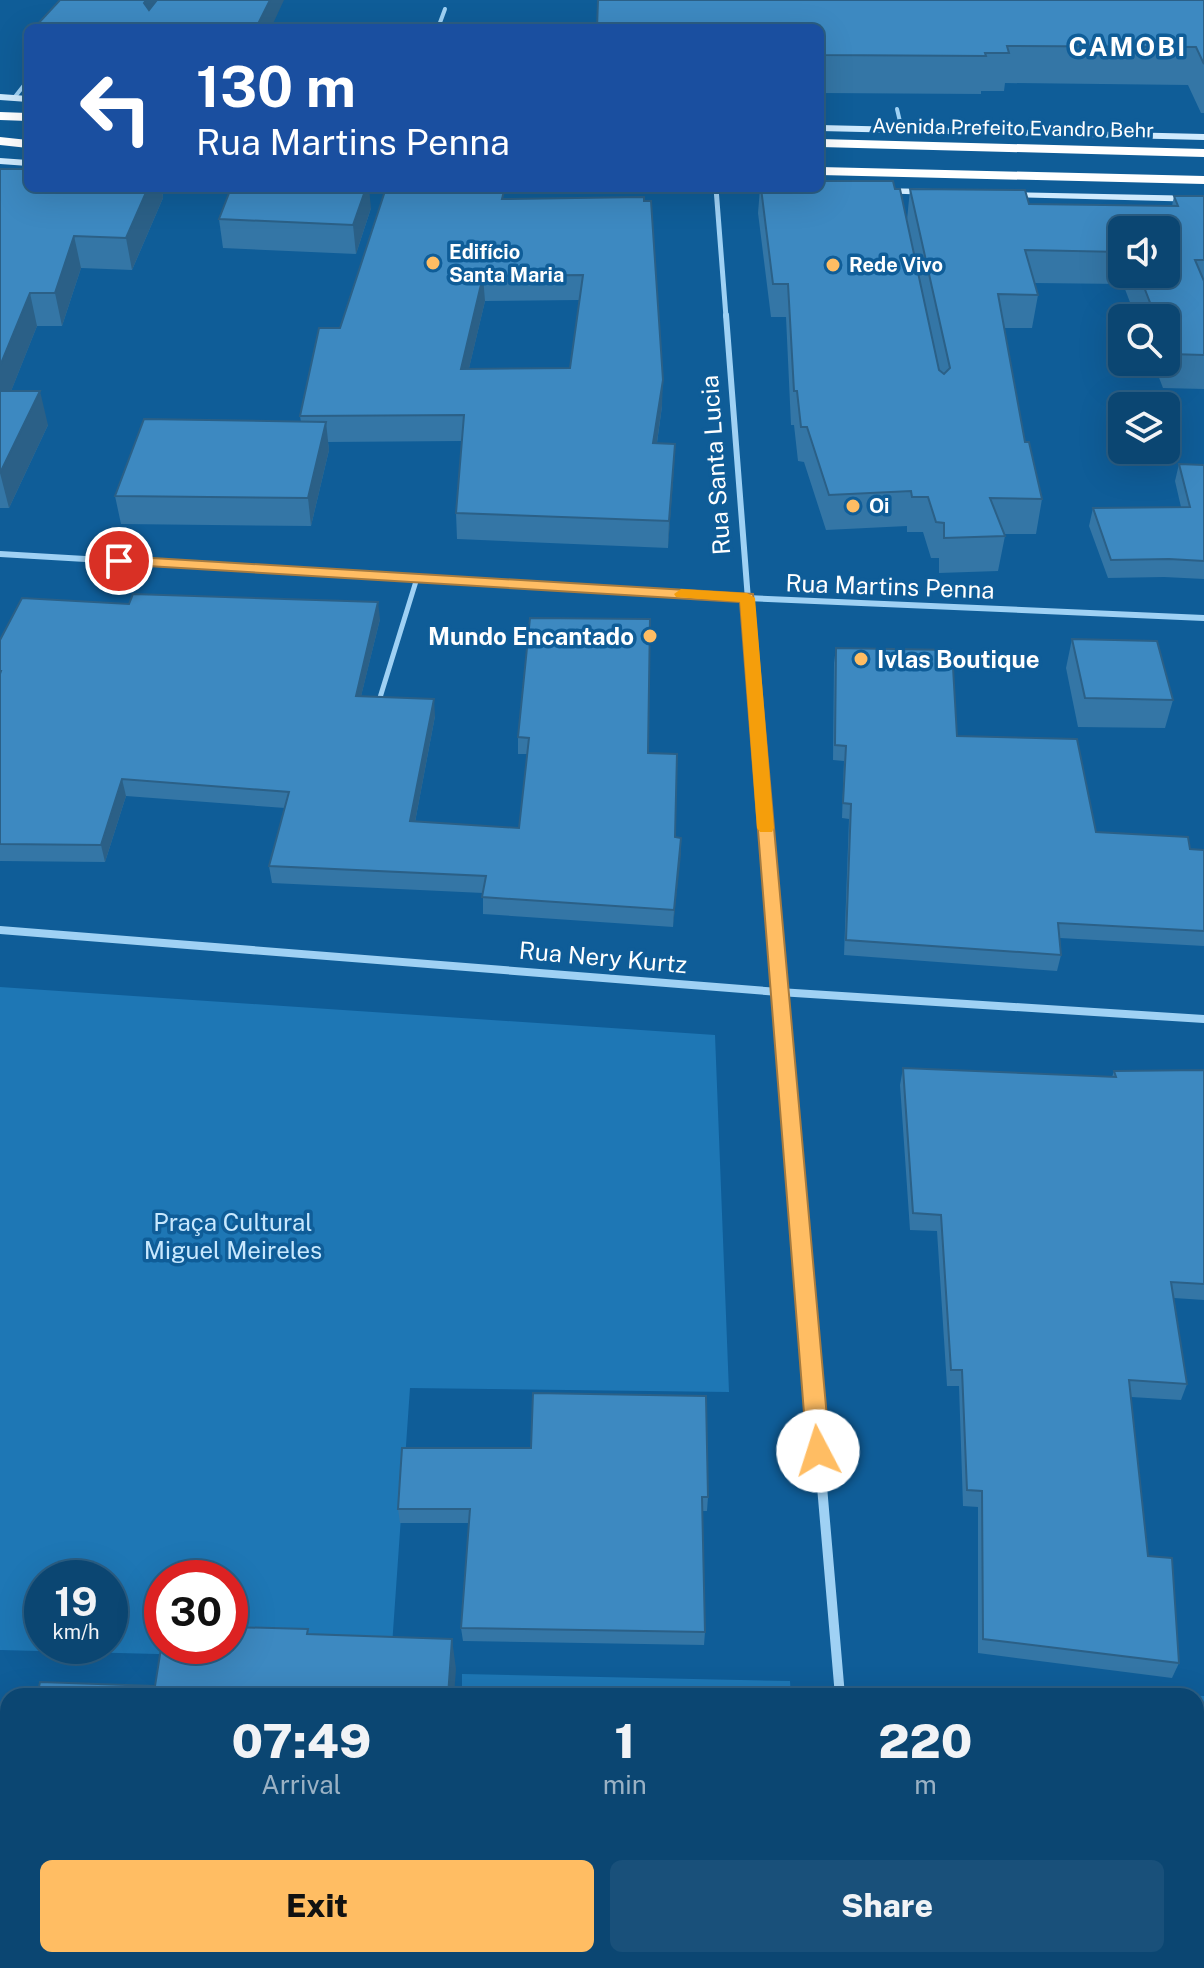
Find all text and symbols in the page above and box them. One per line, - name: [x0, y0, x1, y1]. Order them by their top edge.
- district label: CAMOBI: [1069, 31, 1187, 62]
- text: 130 m: [196, 54, 356, 120]
- icon: left: [64, 56, 168, 160]
- street label: Avenida Prefeito Evandro Behr: [872, 114, 1154, 142]
- text: Rua Martins Penna: [196, 121, 510, 163]
- map controls: [1108, 216, 1180, 464]
- button: sound: [1108, 216, 1180, 288]
- place label: Edifício Santa Maria: [449, 240, 564, 287]
- place label: Rede Vivo: [849, 253, 943, 277]
- marker: Edifício Santa Maria: [424, 254, 442, 272]
- marker: Rede Vivo: [824, 256, 842, 274]
- button: search: [1108, 304, 1180, 376]
- street label: Rua Santa Lucia: [695, 374, 735, 556]
- button: layers: [1108, 392, 1180, 464]
- place label: Oi: [869, 494, 889, 518]
- marker: Oi: [844, 497, 862, 515]
- pin: [85, 527, 153, 595]
- icon: arrive: [97, 539, 141, 583]
- street label: Rua Martins Penna: [785, 568, 995, 604]
- place label: Mundo Encantado: [428, 622, 634, 650]
- marker: Mundo Encantado: [641, 627, 659, 645]
- place label: Ivlas Boutique: [877, 645, 1040, 673]
- marker: Ivlas Boutique: [852, 650, 870, 668]
- street label: Rua Nery Kurtz: [518, 936, 688, 978]
- park label: Praça Cultural Miguel Meireles: [144, 1208, 322, 1264]
- position arrow: [776, 1409, 860, 1493]
- speed limit sign: 30: [144, 1560, 248, 1664]
- text: 19: [54, 1578, 98, 1625]
- text: km/h: [52, 1620, 100, 1644]
- text: 07:49: [231, 1712, 371, 1769]
- text: 1: [614, 1712, 635, 1769]
- text: 220: [878, 1712, 973, 1769]
- text: Arrival: [261, 1769, 342, 1800]
- text: min: [603, 1769, 647, 1800]
- text: m: [914, 1769, 937, 1800]
- button: Exit: [40, 1860, 594, 1952]
- button: Share: [610, 1860, 1164, 1952]

